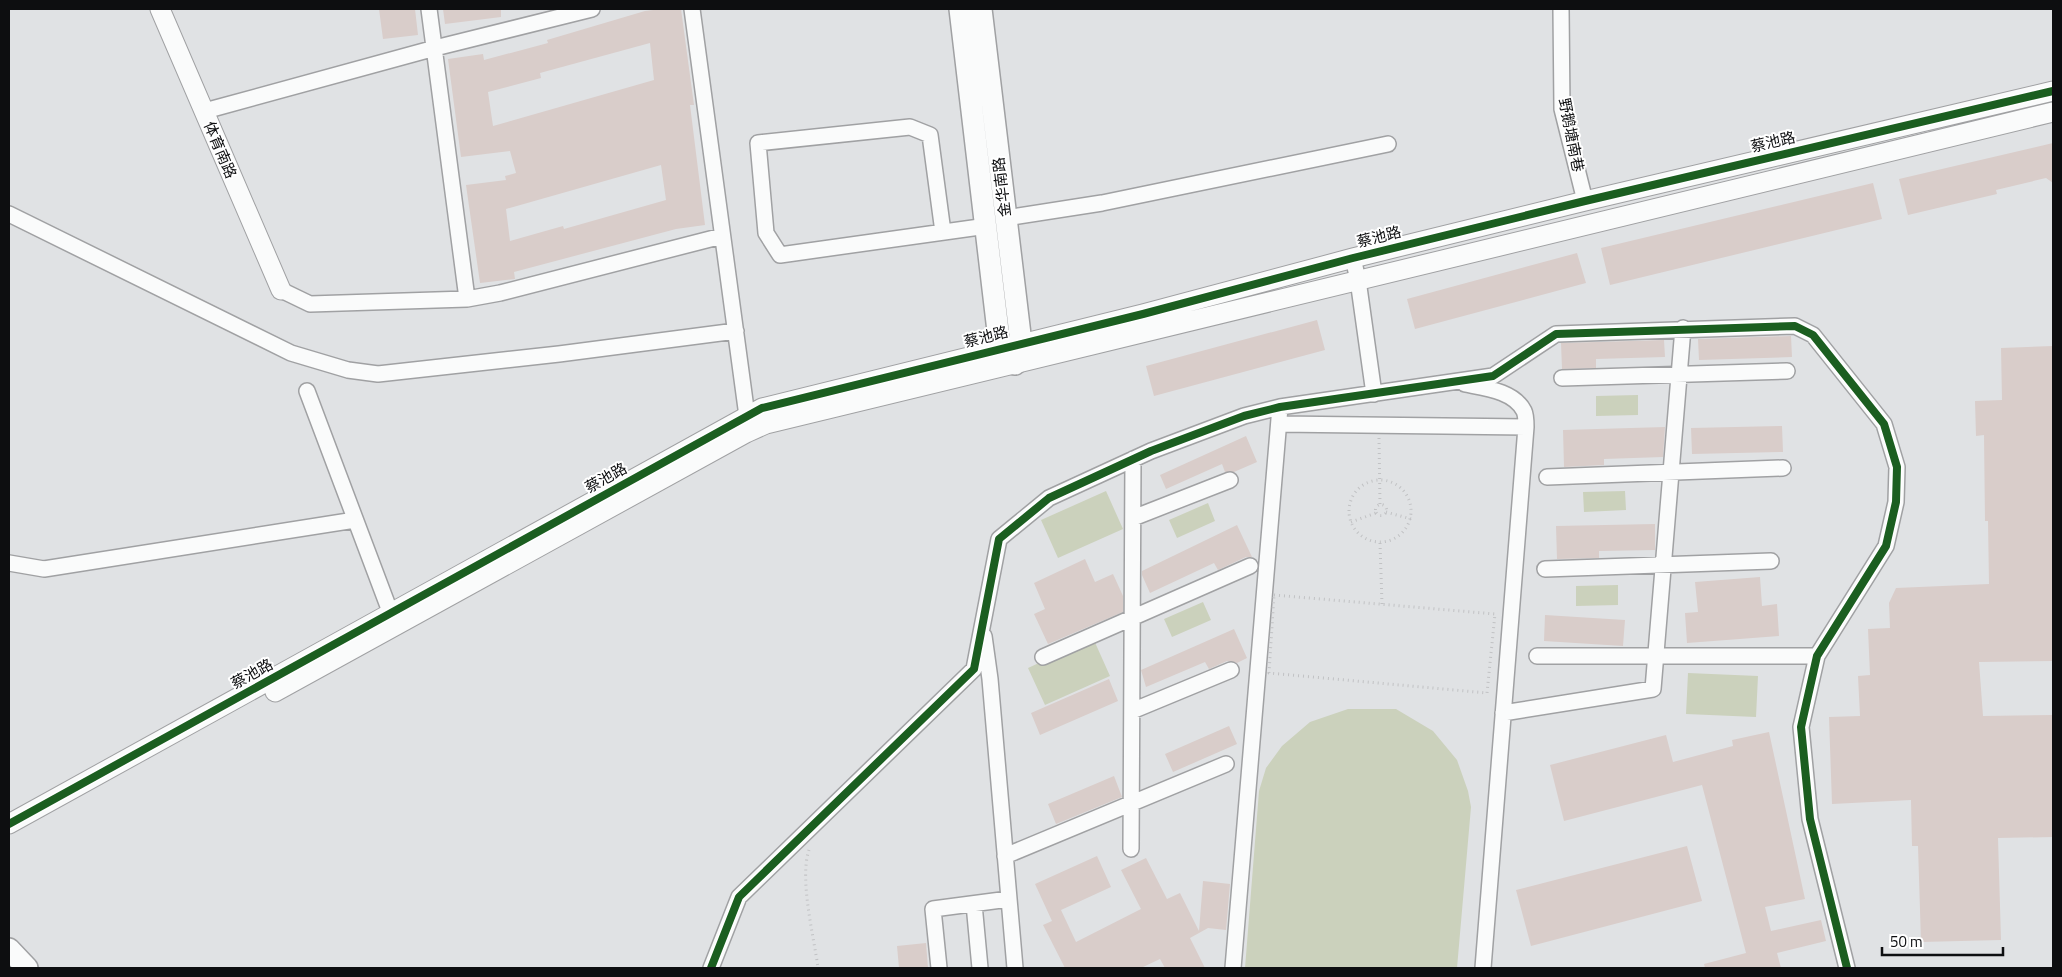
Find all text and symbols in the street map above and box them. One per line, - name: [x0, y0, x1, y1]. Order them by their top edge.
- street label: 野鹅塘南巷: [1553, 96, 1590, 174]
- street label: 体育南路: [198, 118, 243, 182]
- street label: 蔡池路: [1748, 125, 1797, 158]
- street label: 金华南路: [986, 156, 1017, 218]
- street label: 蔡池路: [1354, 220, 1404, 253]
- street label: 蔡池路: [961, 320, 1011, 353]
- street label: 蔡池路: [580, 457, 631, 499]
- street label: 蔡池路: [226, 653, 277, 695]
- scale bar: [1882, 924, 2003, 956]
- text: 50 m: [1890, 930, 1923, 953]

